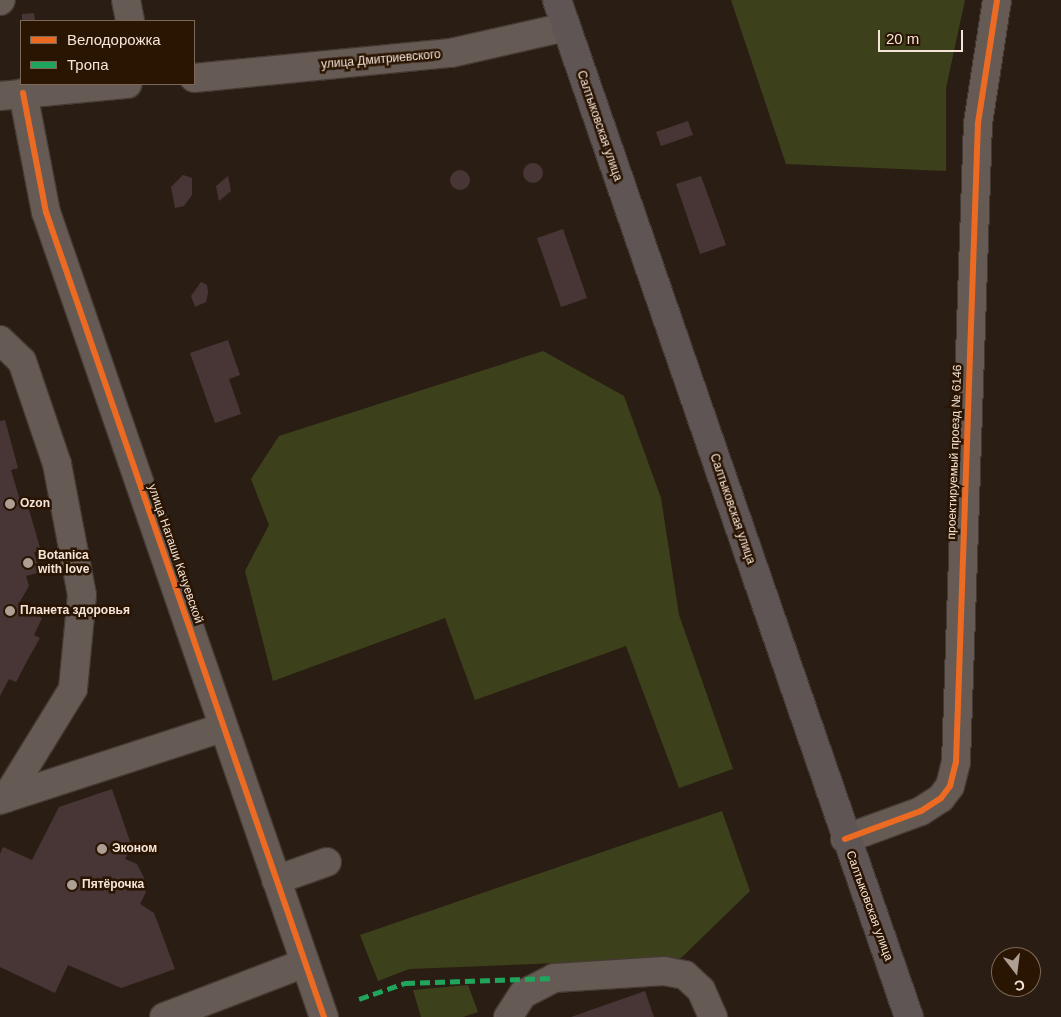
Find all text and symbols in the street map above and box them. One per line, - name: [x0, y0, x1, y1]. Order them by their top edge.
- legend: [20, 20, 195, 85]
- scale bar: [881, 20, 966, 52]
- text: 20 m: [886, 30, 919, 47]
- text: Велодорожка: [67, 31, 161, 48]
- street label: улица Дмитриевского: [321, 48, 441, 72]
- text: Тропа: [67, 56, 108, 73]
- street label: Салтыковская улица: [573, 69, 625, 183]
- street label: проектируемый проезд № 6146: [945, 364, 965, 540]
- street label: Салтыковская улица: [706, 452, 758, 566]
- street label: улица Наташи Качуевской: [144, 482, 206, 626]
- place label: Ozon: [20, 497, 50, 511]
- marker: Ozon: [4, 498, 16, 510]
- place label: Botanica with love: [38, 549, 89, 577]
- marker: Botanica with love: [22, 557, 34, 569]
- place label: Планета здоровья: [20, 604, 130, 618]
- marker: Планета здоровья: [4, 605, 16, 617]
- place label: Эконом: [112, 842, 157, 856]
- marker: Эконом: [96, 843, 108, 855]
- street label: Салтыковская улица: [842, 849, 896, 963]
- place label: Пятёрочка: [82, 878, 144, 892]
- marker: Пятёрочка: [66, 879, 78, 891]
- north arrow: [991, 947, 1041, 997]
- text: С: [1013, 976, 1027, 995]

